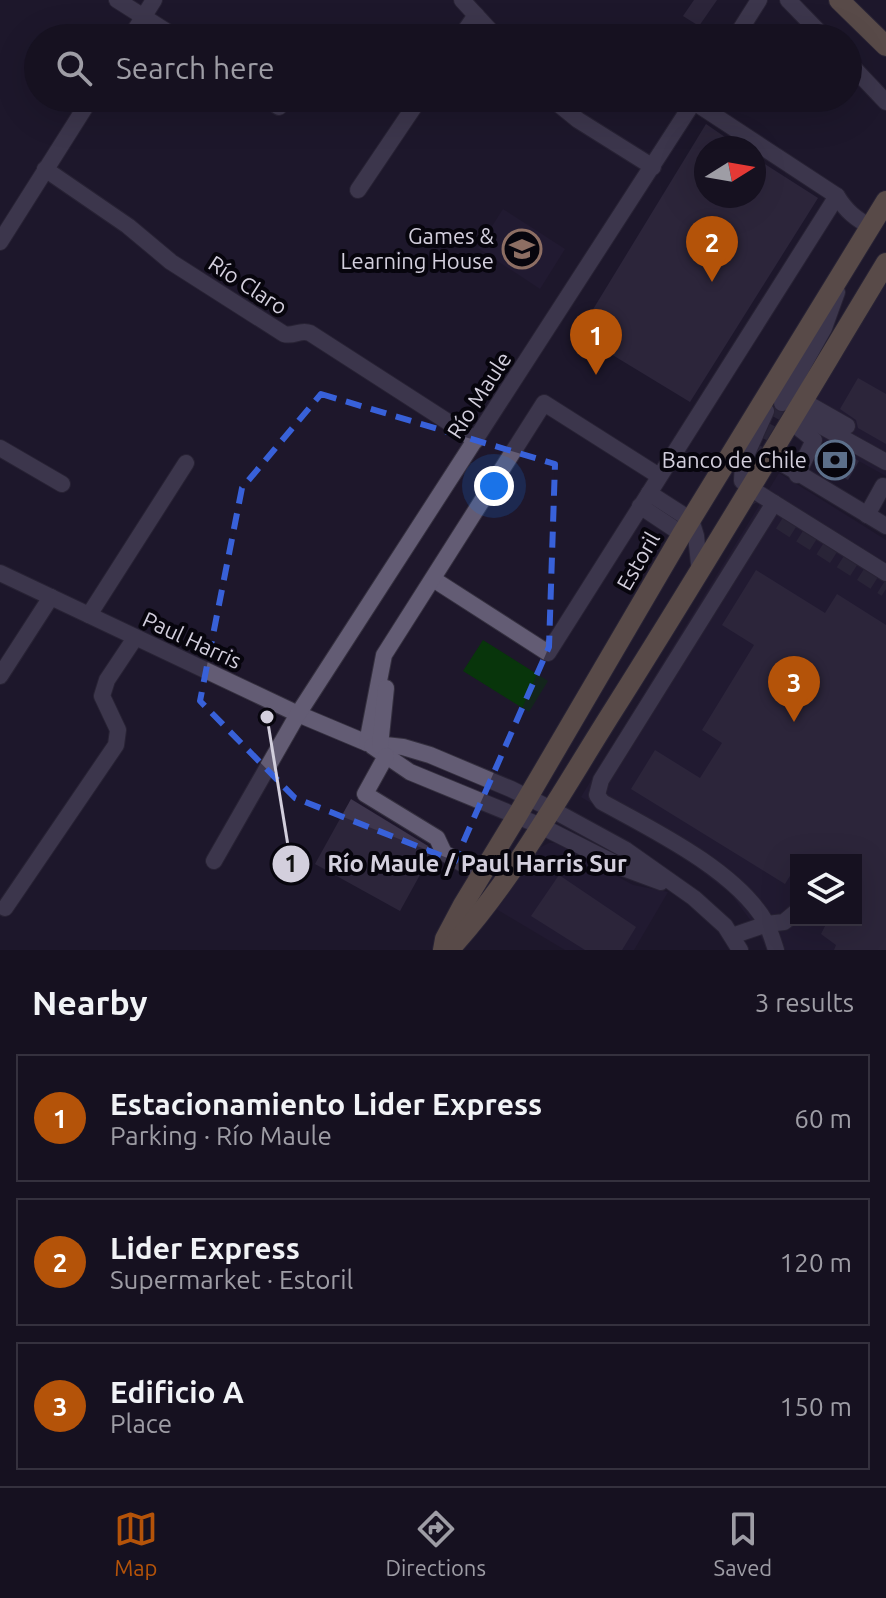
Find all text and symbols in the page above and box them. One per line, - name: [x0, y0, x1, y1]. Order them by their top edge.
- search box: [24, 24, 862, 112]
- icon: search: [52, 46, 96, 90]
- text: Search here: [116, 51, 275, 85]
- north arrow: [694, 136, 766, 208]
- pin: 2: [686, 216, 738, 282]
- place label: Games & Learning House: [340, 223, 495, 273]
- school or university icon: Games & Learning House: [501, 228, 543, 270]
- street label: Río Claro: [204, 250, 292, 319]
- pin: 1: [570, 309, 622, 375]
- street label: Río Maule: [441, 347, 516, 443]
- bank icon: Banco de Chile: [814, 439, 856, 481]
- place label: Banco de Chile: [662, 447, 807, 472]
- your location: [474, 466, 514, 506]
- street label: Estoril: [611, 527, 664, 594]
- street label: Paul Harris: [139, 606, 245, 673]
- pin: 3: [768, 656, 820, 722]
- callout: Río Maule / Paul Harris Sur: [271, 840, 643, 888]
- text: 1: [284, 850, 298, 877]
- text: Río Maule / Paul Harris Sur: [327, 850, 627, 877]
- map controls: [790, 854, 862, 926]
- button: layers: [790, 854, 862, 926]
- text: Nearby: [32, 983, 147, 1021]
- text: 3 results: [755, 988, 854, 1017]
- text: Estacionamiento Lider Express: [110, 1087, 542, 1121]
- text: 1: [53, 1104, 67, 1133]
- text: 60 m: [794, 1104, 852, 1133]
- text: Parking · Río Maule: [110, 1121, 332, 1150]
- text: Lider Express: [110, 1231, 300, 1265]
- text: 2: [53, 1248, 67, 1277]
- text: 120 m: [780, 1248, 852, 1277]
- text: Supermarket · Estoril: [110, 1265, 353, 1294]
- text: Edificio A: [110, 1375, 244, 1409]
- text: 3: [53, 1392, 67, 1421]
- text: 150 m: [780, 1392, 852, 1421]
- text: Place: [110, 1409, 172, 1438]
- tab: Map: [114, 1507, 158, 1580]
- tab: Directions: [385, 1507, 486, 1580]
- tab: Saved: [714, 1507, 772, 1580]

